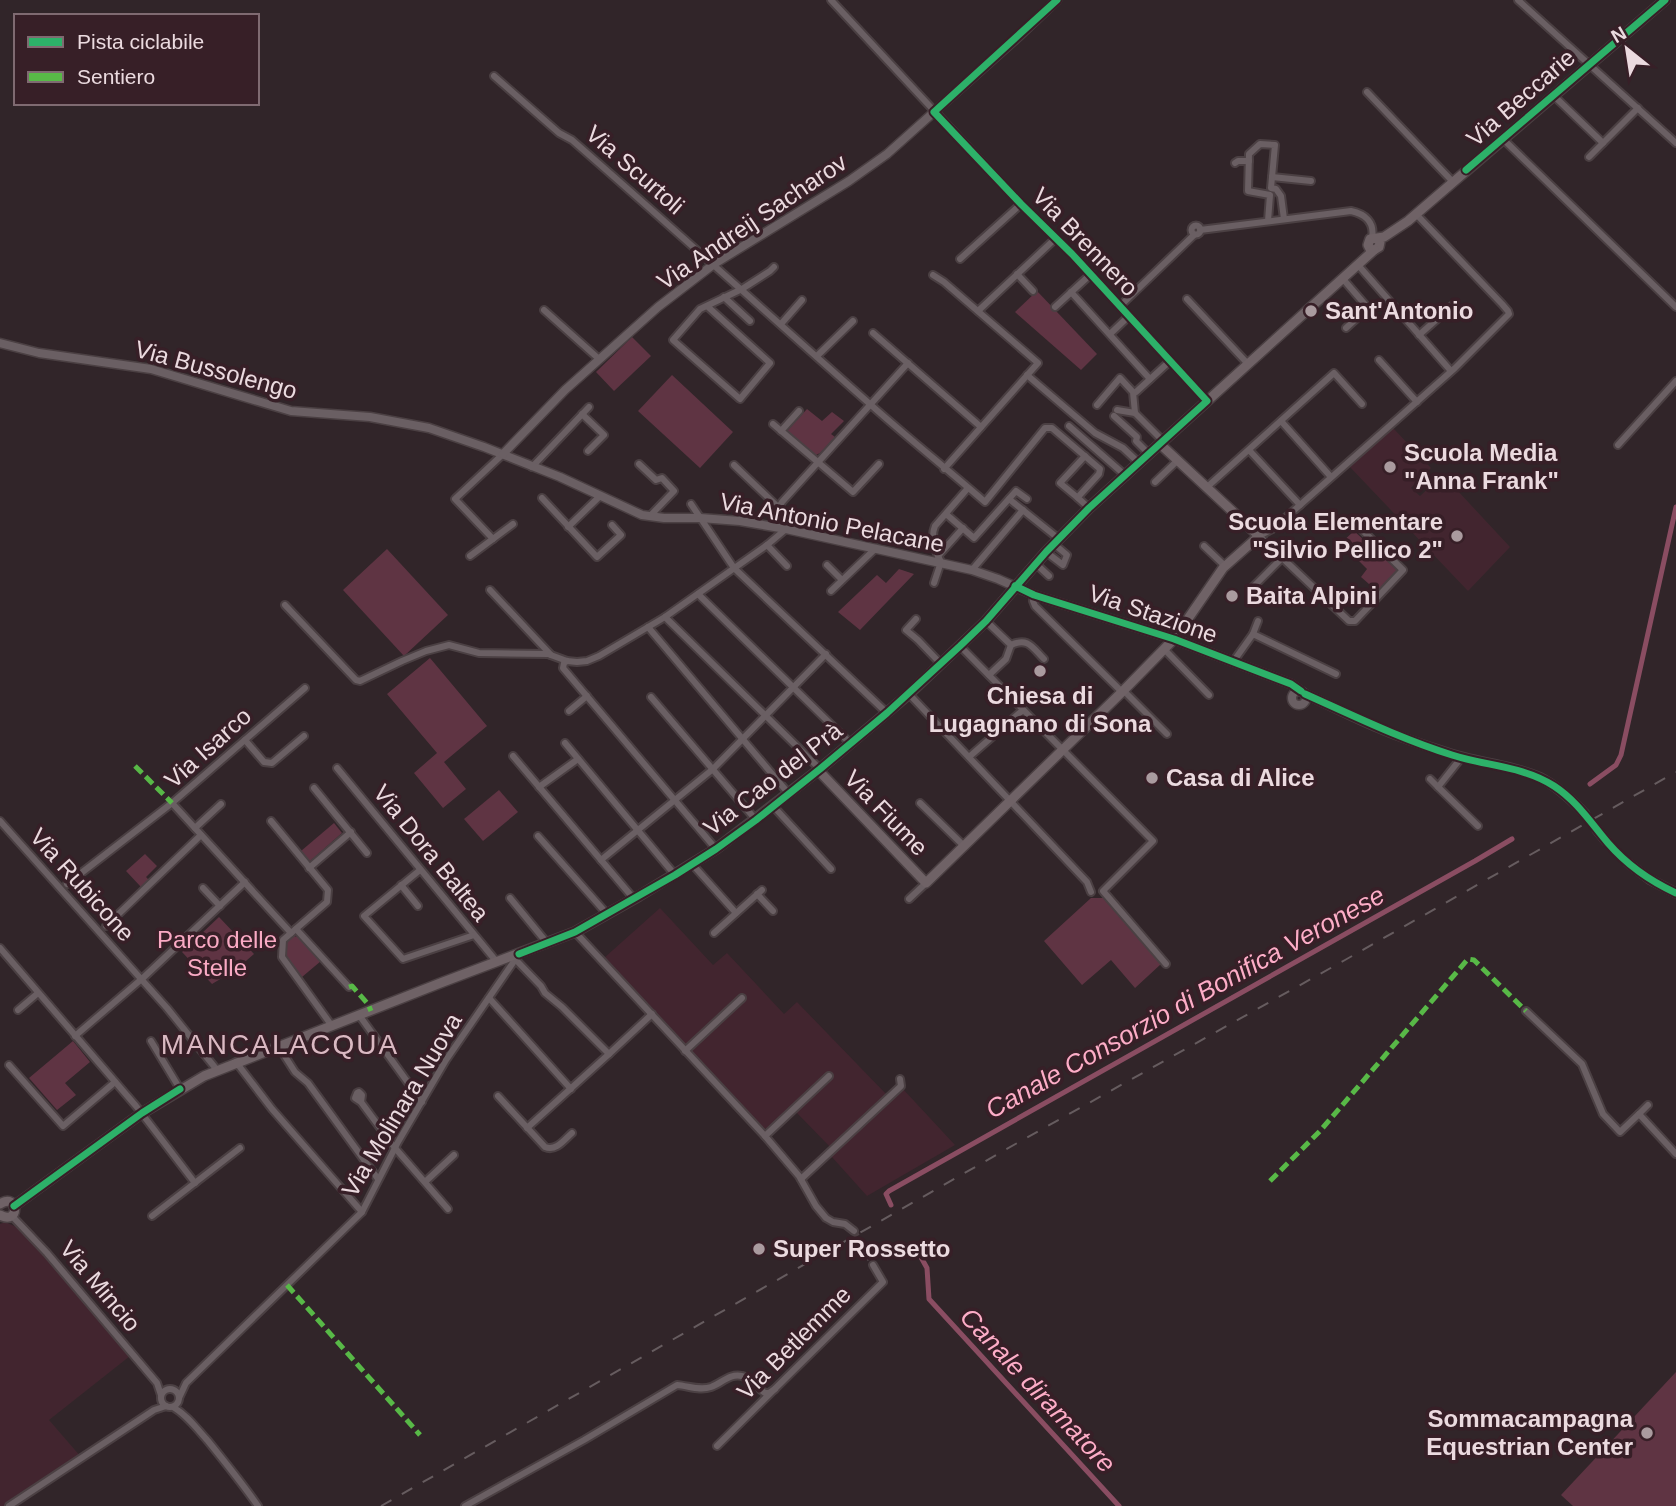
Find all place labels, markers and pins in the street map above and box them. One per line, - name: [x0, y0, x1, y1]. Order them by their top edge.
- place label: Sant'Antonio: [1325, 297, 1473, 324]
- marker: Sant'Antonio: [1303, 303, 1319, 319]
- place label: Scuola Media "Anna Frank": [1404, 439, 1559, 494]
- marker: Scuola Media "Anna Frank": [1382, 459, 1398, 475]
- place label: Scuola Elementare "Silvio Pellico 2": [1228, 508, 1443, 563]
- marker: Scuola Elementare "Silvio Pellico 2": [1449, 528, 1465, 544]
- place label: Baita Alpini: [1246, 582, 1377, 609]
- marker: Baita Alpini: [1224, 588, 1240, 604]
- marker: Chiesa di Lugagnano di Sona: [1032, 663, 1048, 679]
- place label: Chiesa di Lugagnano di Sona: [929, 682, 1152, 737]
- place label: Casa di Alice: [1166, 764, 1315, 791]
- marker: Casa di Alice: [1144, 770, 1160, 786]
- place label: Super Rossetto: [773, 1235, 950, 1262]
- marker: Super Rossetto: [751, 1241, 767, 1257]
- place label: Sommacampagna Equestrian Center: [1426, 1405, 1634, 1460]
- marker: Sommacampagna Equestrian Center: [1639, 1425, 1655, 1441]

